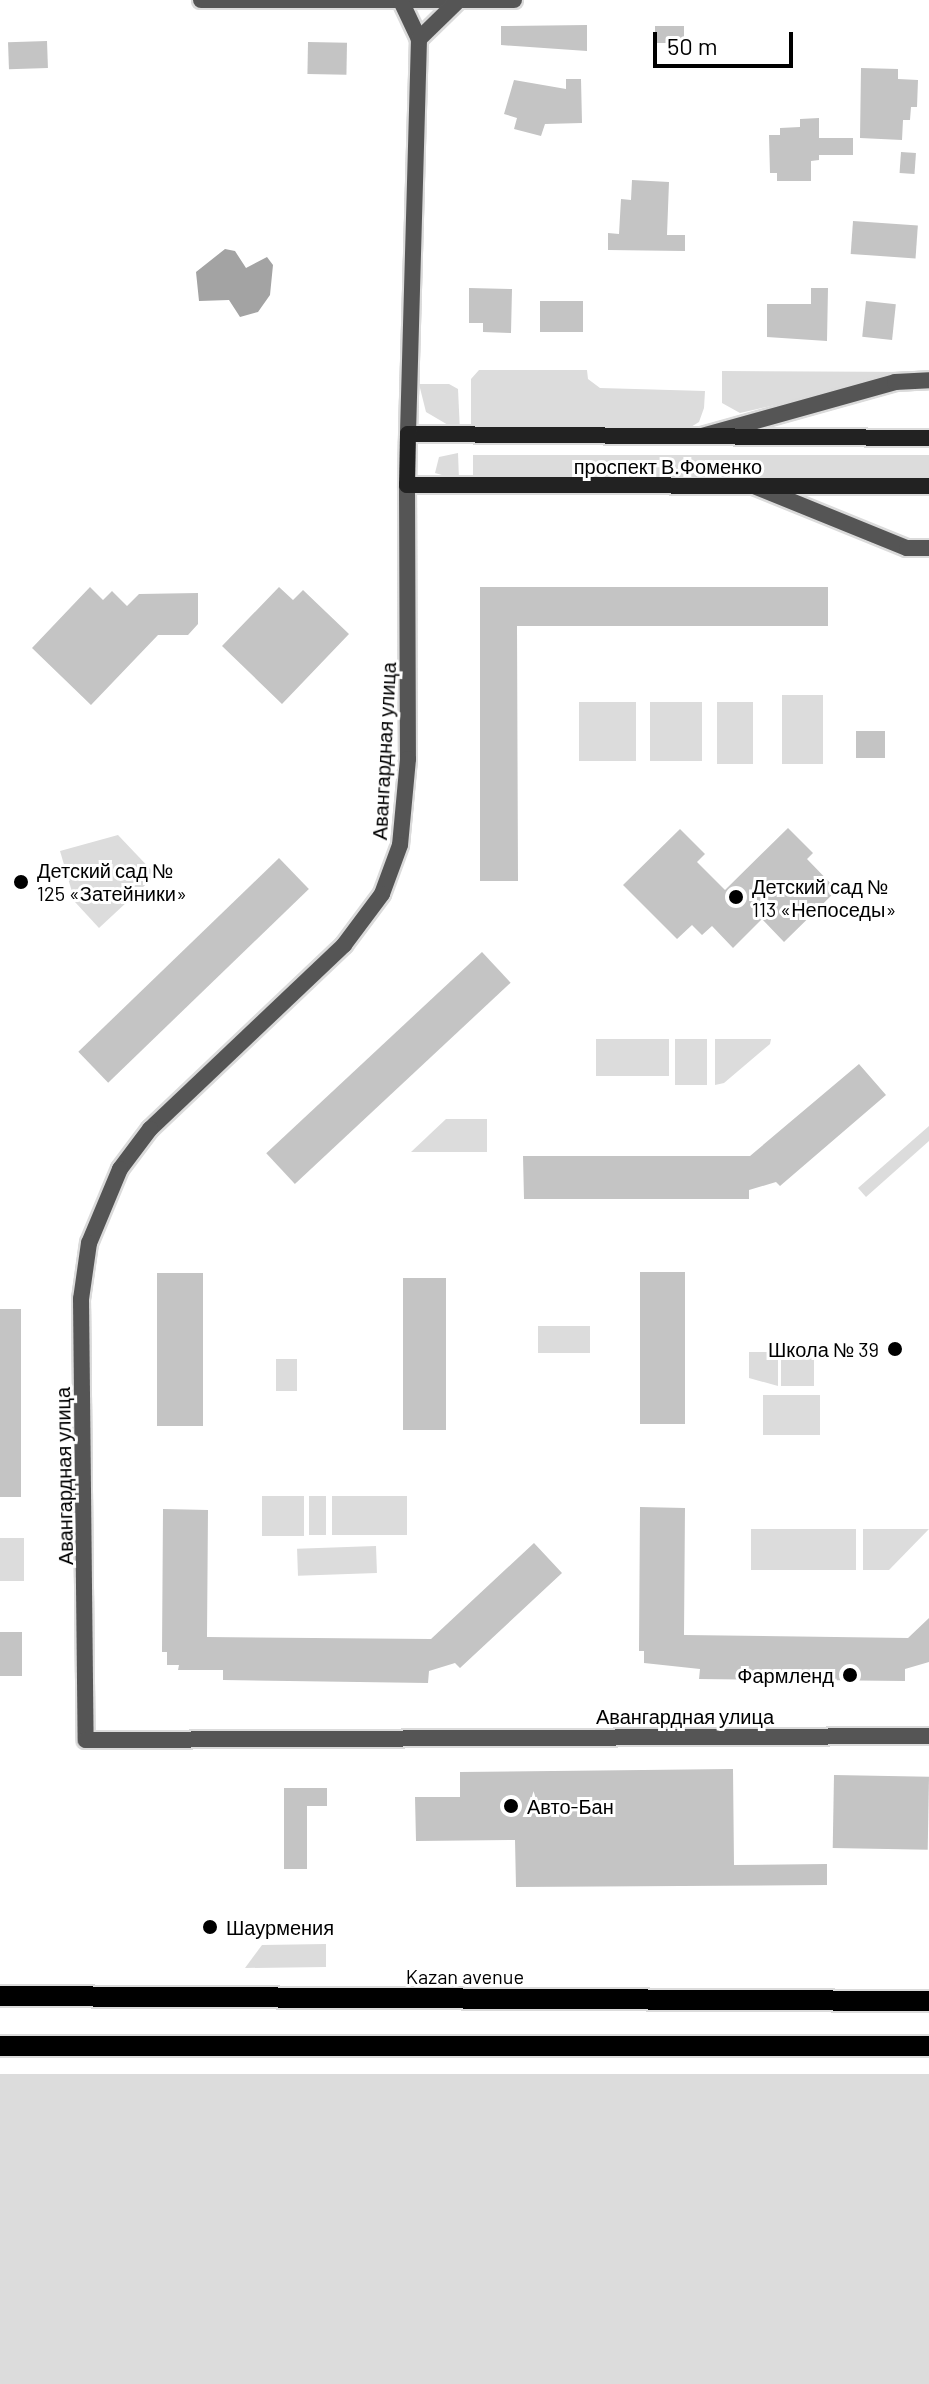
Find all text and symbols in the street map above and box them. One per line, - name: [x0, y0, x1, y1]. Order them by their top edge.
- scale bar: [657, 16, 797, 66]
- text: 50 m: [667, 31, 718, 60]
- street label: проспект В.Фоменко: [574, 454, 762, 478]
- street label: Авангардная улица: [367, 661, 401, 841]
- place label: Детский сад № 125 «Затейники»: [37, 858, 187, 905]
- marker: Детский сад № 125 «Затейники»: [12, 873, 30, 891]
- place label: Детский сад № 113 «Непоседы»: [752, 874, 896, 921]
- marker: Детский сад № 113 «Непоседы»: [727, 888, 745, 906]
- place label: Школа № 39: [768, 1337, 879, 1361]
- marker: Школа № 39: [886, 1340, 904, 1358]
- street label: Авангардная улица: [50, 1387, 78, 1565]
- place label: Фармленд: [737, 1663, 834, 1687]
- marker: Фармленд: [841, 1666, 859, 1684]
- street label: Авангардная улица: [596, 1704, 774, 1728]
- place label: Авто-Бан: [527, 1794, 614, 1818]
- marker: Авто-Бан: [502, 1797, 520, 1815]
- place label: Шаурмения: [226, 1915, 334, 1939]
- marker: Шаурмения: [201, 1918, 219, 1936]
- street label: Kazan avenue: [406, 1964, 524, 1988]

